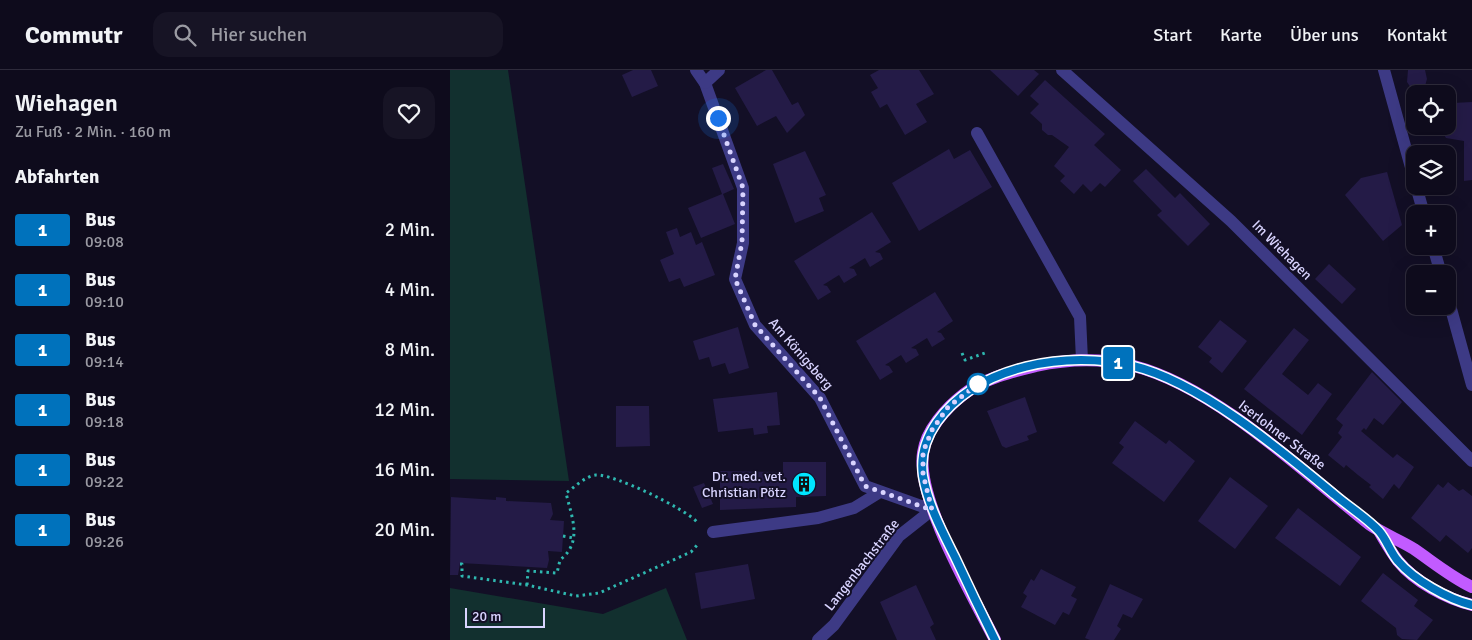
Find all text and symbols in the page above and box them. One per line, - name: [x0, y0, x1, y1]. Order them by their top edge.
- search box: [153, 12, 503, 57]
- text: Commutr: [25, 20, 123, 50]
- icon: search: [171, 21, 199, 49]
- text: Hier suchen: [211, 23, 307, 47]
- text: Start: [1153, 24, 1192, 46]
- text: Karte: [1220, 24, 1262, 46]
- text: Über uns: [1290, 24, 1359, 46]
- text: Kontakt: [1387, 24, 1447, 46]
- map controls: [1406, 85, 1456, 315]
- button: locate: [1406, 85, 1456, 135]
- button: heart: [383, 87, 435, 139]
- text: Wiehagen: [15, 88, 118, 118]
- your location: [706, 106, 731, 131]
- text: Zu Fuß · 2 Min. · 160 m: [15, 122, 171, 142]
- button: layers: [1406, 145, 1456, 195]
- text: Abfahrten: [15, 165, 99, 189]
- button: +: [1406, 205, 1456, 255]
- text: Bus: [85, 208, 116, 232]
- street label: Im Wiehagen: [1249, 217, 1315, 283]
- text: 2 Min.: [385, 218, 435, 242]
- text: 1: [38, 219, 47, 241]
- text: 09:08: [85, 232, 124, 252]
- button: −: [1406, 265, 1456, 315]
- text: Bus: [85, 268, 116, 292]
- text: 4 Min.: [385, 278, 435, 302]
- text: 1: [38, 279, 47, 301]
- text: 09:10: [85, 292, 124, 312]
- street label: Am Königsberg: [765, 314, 837, 394]
- text: Bus: [85, 328, 116, 352]
- text: 8 Min.: [385, 338, 435, 362]
- text: 1: [38, 339, 47, 361]
- line badge: 1: [1102, 347, 1134, 379]
- text: 09:14: [85, 352, 124, 372]
- text: 1: [1113, 352, 1123, 374]
- unlabelled marker: [967, 373, 989, 395]
- text: Bus: [85, 388, 116, 412]
- street label: Iserlohner Straße: [1235, 397, 1329, 473]
- text: 12 Min.: [374, 398, 435, 422]
- text: 1: [38, 399, 47, 421]
- text: 09:18: [85, 412, 124, 432]
- text: Bus: [85, 448, 116, 472]
- text: 16 Min.: [374, 458, 435, 482]
- text: 1: [38, 459, 47, 481]
- place label: Dr. med. vet. Christian Pötz: [702, 468, 786, 501]
- building icon: Dr. med. vet. Christian Pötz: [791, 471, 817, 497]
- text: 09:22: [85, 472, 124, 492]
- text: Bus: [85, 508, 116, 532]
- street label: Langenbachstraße: [821, 516, 903, 614]
- text: 20 Min.: [374, 518, 435, 542]
- text: 1: [38, 519, 47, 541]
- text: 09:26: [85, 532, 124, 552]
- scale bar: [465, 605, 545, 628]
- text: 20 m: [472, 608, 501, 625]

